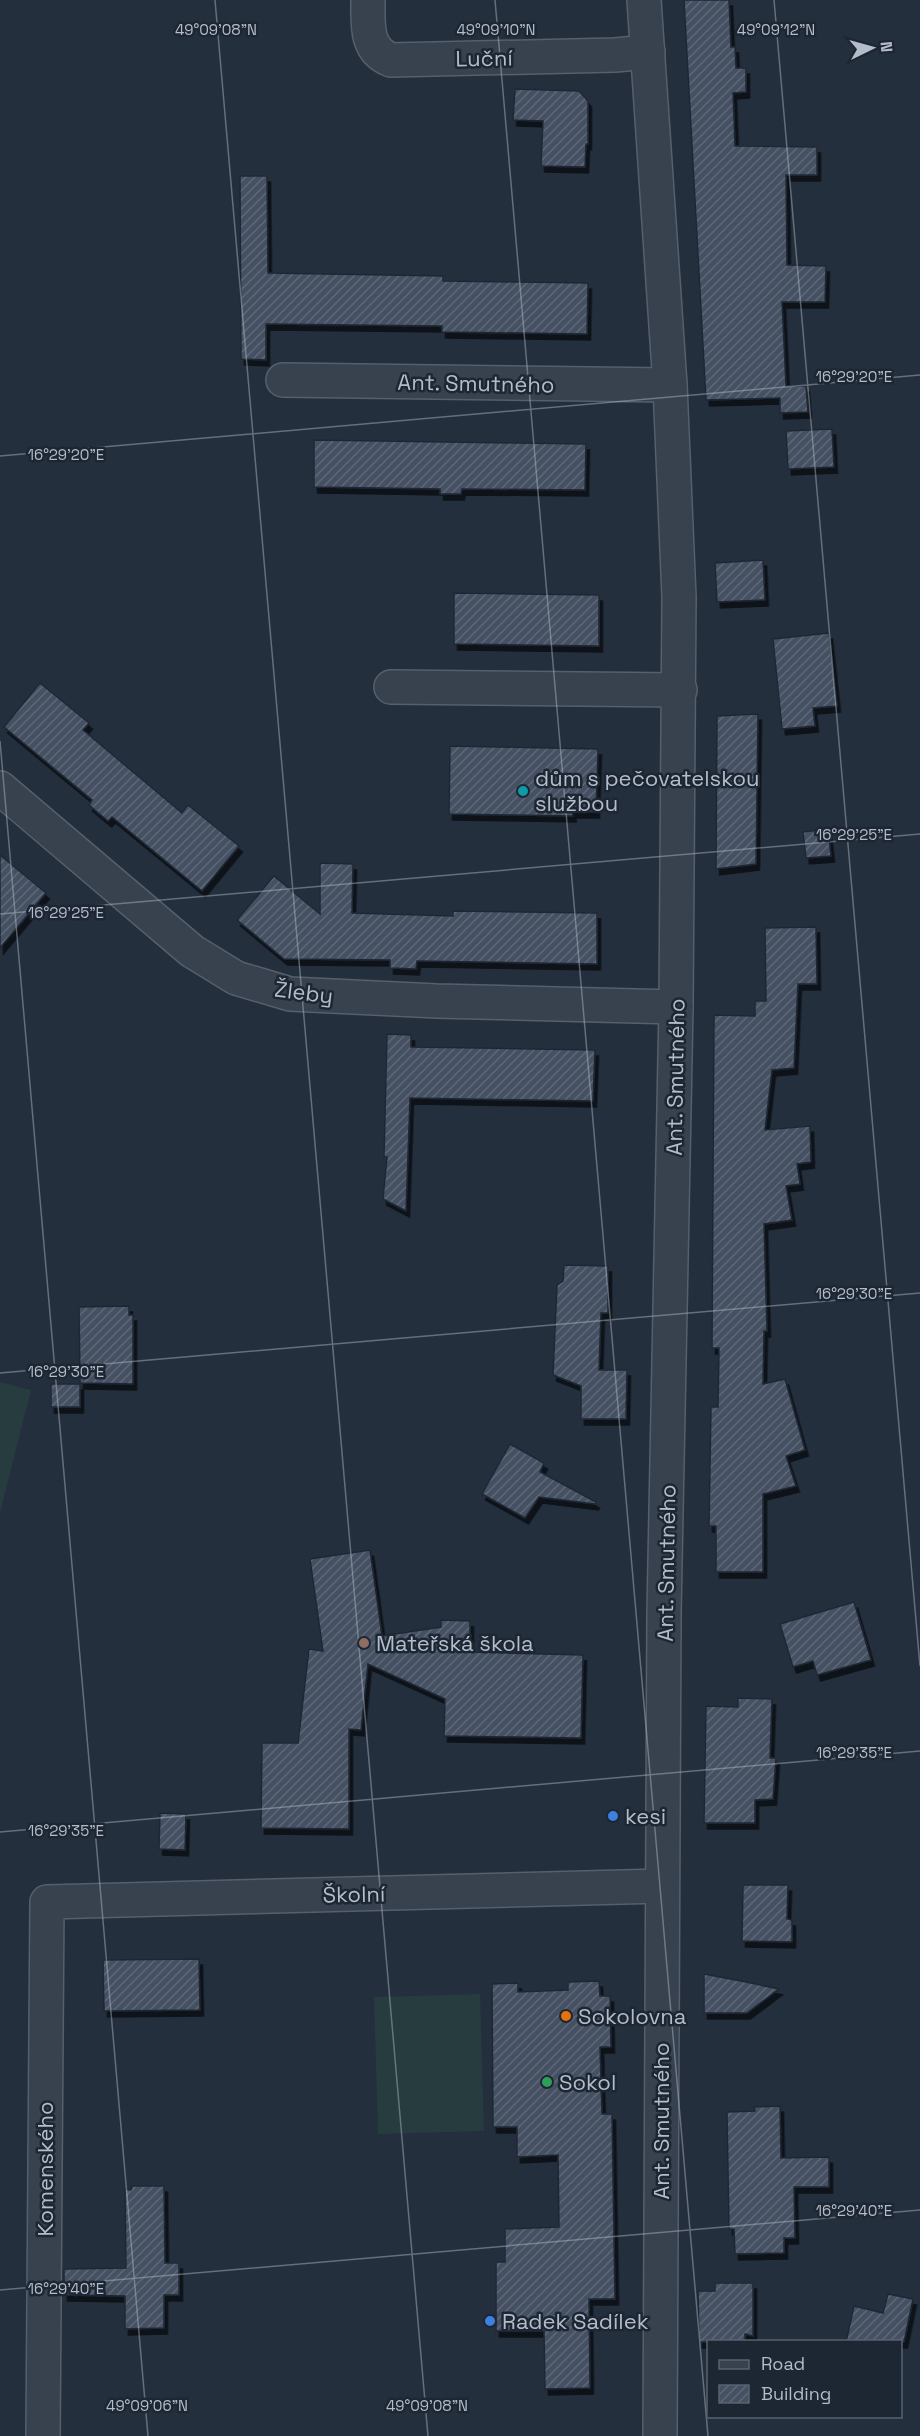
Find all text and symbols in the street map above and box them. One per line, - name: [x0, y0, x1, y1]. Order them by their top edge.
- north arrow: [842, 18, 902, 78]
- text: 49°09'08"N: [175, 20, 257, 39]
- text: 49°09'10"N: [456, 20, 536, 39]
- text: 49°09'12"N: [737, 20, 815, 39]
- text: N: [876, 40, 897, 53]
- street label: Luční: [455, 43, 514, 72]
- text: 16°29'20"E: [816, 367, 892, 386]
- street label: Ant. Smutného: [397, 368, 555, 398]
- text: 16°29'20"E: [28, 445, 104, 464]
- place label: dům s pečovatelskou službou: [535, 764, 759, 817]
- marker: dům s pečovatelskou službou: [516, 784, 530, 798]
- text: 16°29'25"E: [816, 825, 892, 844]
- text: 16°29'25"E: [28, 903, 104, 922]
- street label: Žleby: [273, 975, 335, 1009]
- street label: Ant. Smutného: [660, 998, 690, 1156]
- text: 16°29'30"E: [816, 1284, 892, 1303]
- text: 16°29'30"E: [28, 1362, 104, 1381]
- street label: Ant. Smutného: [651, 1484, 681, 1642]
- place label: Mateřská škola: [376, 1629, 534, 1657]
- marker: Mateřská škola: [357, 1636, 371, 1650]
- text: 16°29'35"E: [816, 1743, 892, 1762]
- place label: kesi: [625, 1802, 666, 1830]
- marker: kesi: [606, 1809, 620, 1823]
- text: 16°29'35"E: [28, 1821, 104, 1840]
- street label: Školní: [322, 1879, 386, 1909]
- place label: Sokolovna: [578, 2002, 687, 2030]
- marker: Sokolovna: [559, 2009, 573, 2023]
- street label: Ant. Smutného: [647, 2042, 675, 2200]
- place label: Sokol: [559, 2068, 616, 2096]
- marker: Sokol: [540, 2075, 554, 2089]
- street label: Komenského: [31, 2102, 59, 2236]
- text: 16°29'40"E: [816, 2201, 892, 2220]
- text: 16°29'40"E: [28, 2279, 104, 2298]
- place label: Radek Sadílek: [502, 2307, 649, 2335]
- marker: Radek Sadílek: [483, 2314, 497, 2328]
- legend: [707, 2340, 902, 2418]
- text: Road: [761, 2352, 805, 2375]
- text: Building: [761, 2382, 831, 2405]
- text: 49°09'06"N: [106, 2396, 188, 2415]
- text: 49°09'08"N: [386, 2396, 468, 2415]

